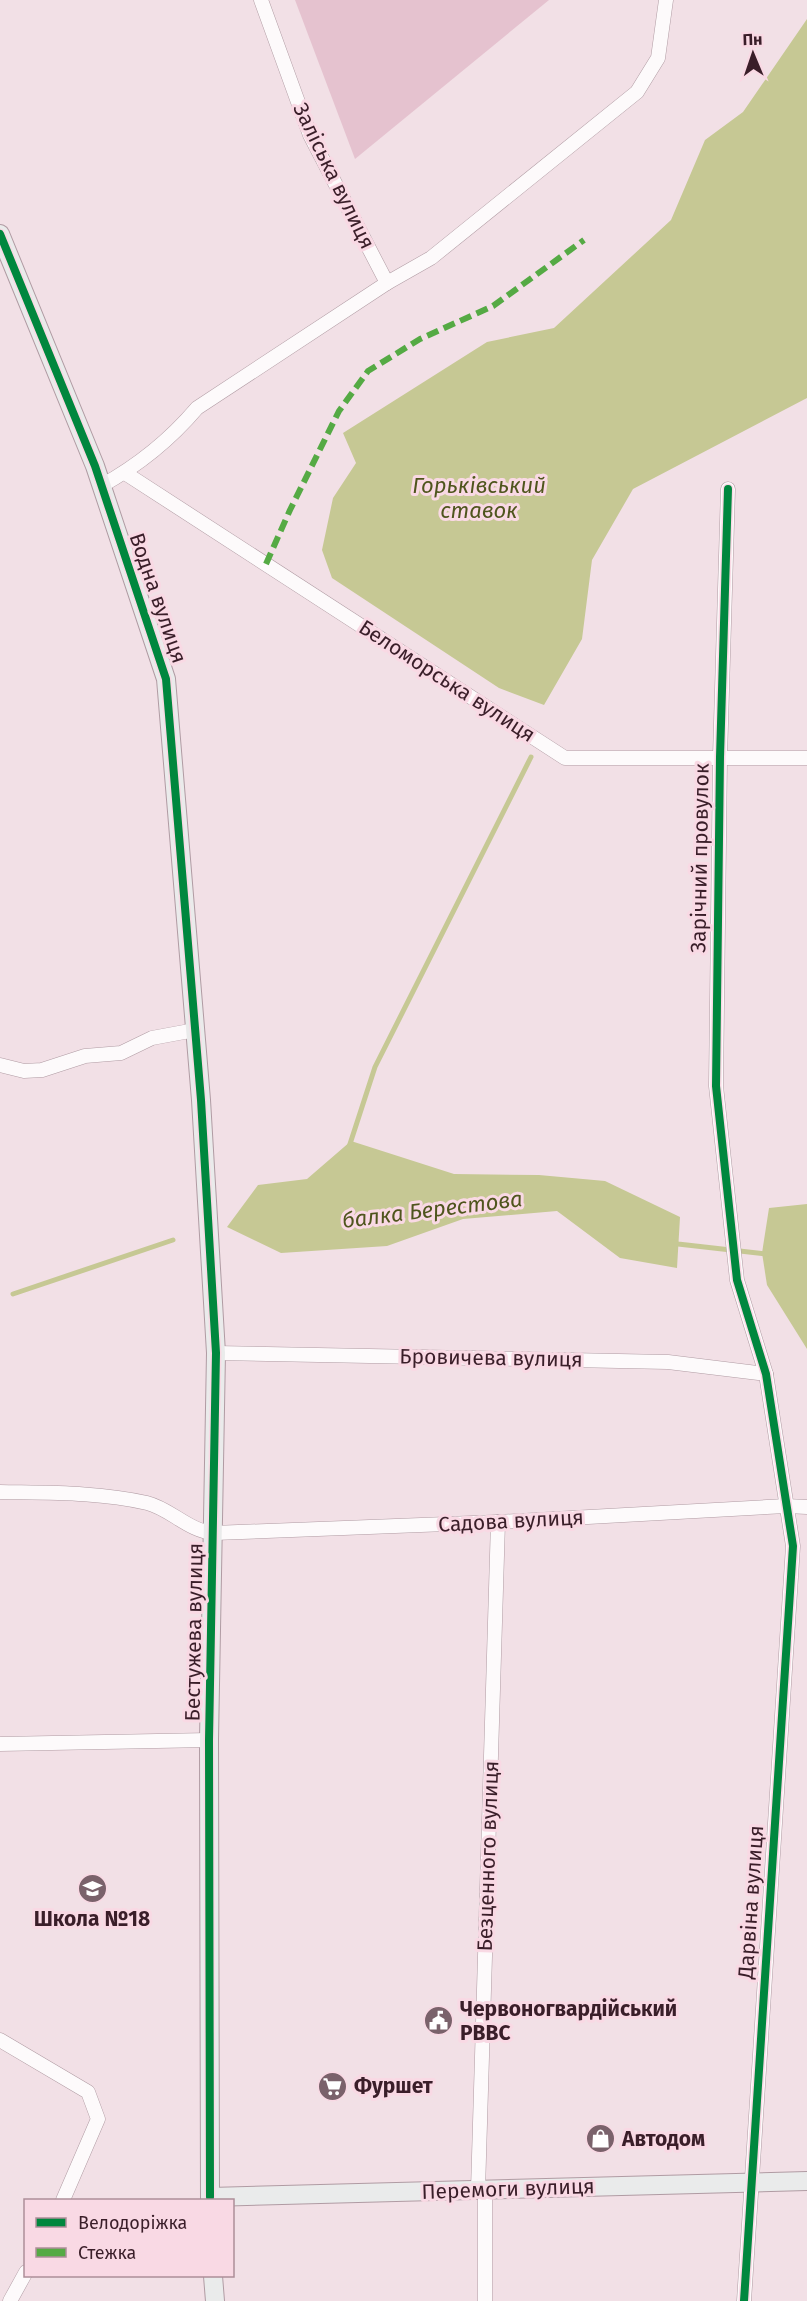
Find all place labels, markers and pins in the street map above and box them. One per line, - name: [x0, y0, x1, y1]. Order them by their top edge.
- school or university icon: Школа №18: [76, 1872, 108, 1904]
- place label: Школа №18: [34, 1906, 150, 1932]
- place label: Червоногвардійський РВВС: [460, 1996, 677, 2046]
- public building icon: Червоногвардійський РВВС: [423, 2005, 455, 2037]
- supermarket icon: Фуршет: [317, 2070, 349, 2102]
- place label: Фуршет: [354, 2073, 434, 2099]
- shop icon: Автодом: [585, 2123, 617, 2155]
- place label: Автодом: [621, 2126, 705, 2152]

